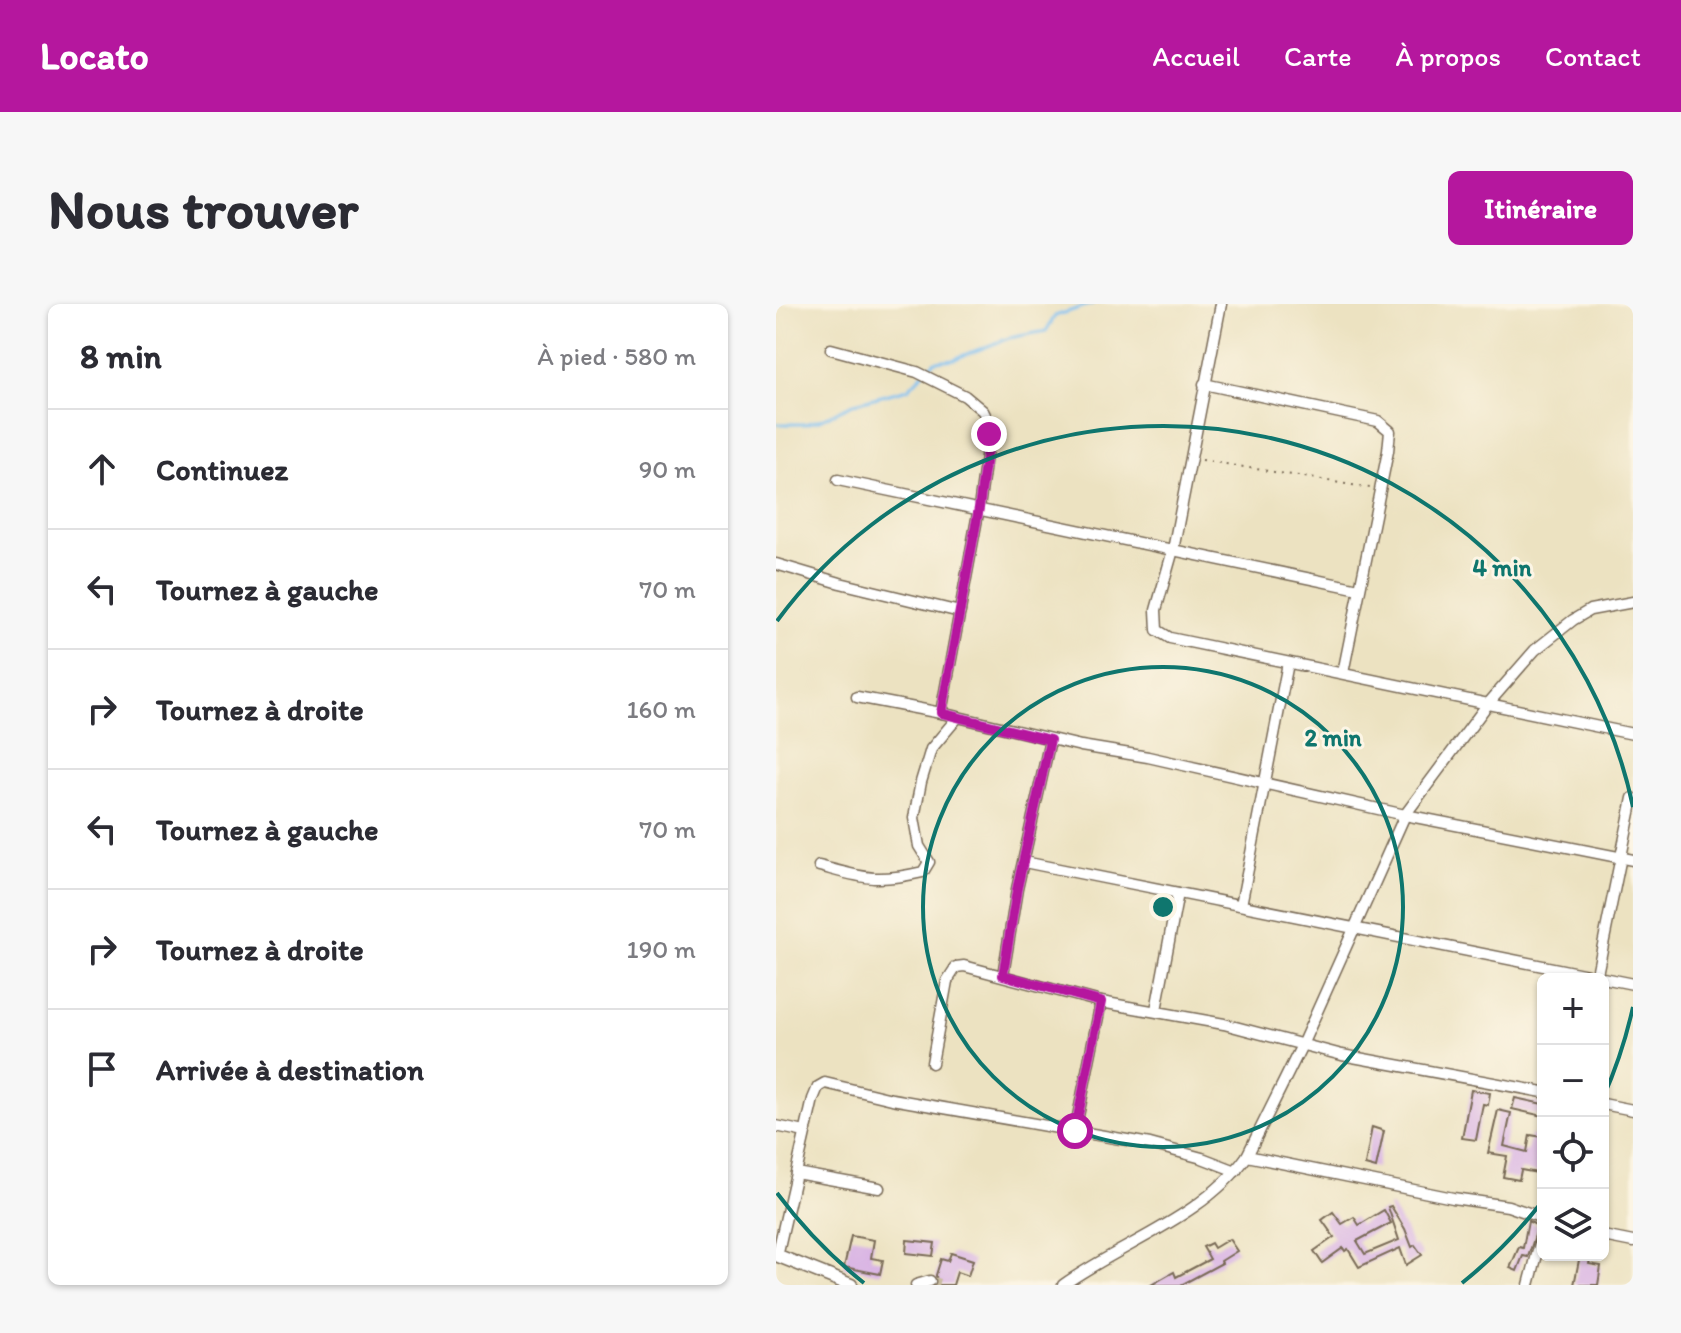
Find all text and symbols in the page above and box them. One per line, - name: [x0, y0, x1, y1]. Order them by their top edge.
- text: Locato: [40, 33, 149, 79]
- text: Accueil: [1152, 39, 1240, 73]
- text: Carte: [1284, 39, 1352, 73]
- text: À propos: [1396, 39, 1501, 73]
- text: Contact: [1545, 39, 1641, 73]
- button: Itinéraire: [1448, 171, 1633, 245]
- text: Nous trouver: [48, 175, 358, 242]
- text: 8 min: [80, 336, 162, 377]
- text: À pied · 580 m: [537, 340, 696, 372]
- route end: [971, 416, 1007, 452]
- icon: ahead: [80, 447, 124, 491]
- text: Continuez: [156, 451, 288, 488]
- text: 90 m: [639, 453, 696, 485]
- text: 4 min: [1473, 553, 1532, 582]
- icon: left: [80, 567, 124, 611]
- text: Tournez à gauche: [156, 571, 378, 608]
- text: 70 m: [639, 573, 696, 605]
- icon: right: [80, 687, 124, 731]
- text: Tournez à droite: [156, 691, 364, 728]
- text: 160 m: [626, 693, 696, 725]
- text: 2 min: [1304, 723, 1362, 752]
- icon: left: [80, 807, 124, 851]
- text: Tournez à gauche: [156, 811, 378, 848]
- text: 70 m: [639, 813, 696, 845]
- centre of rings: [1149, 893, 1177, 921]
- icon: right: [80, 927, 124, 971]
- text: Tournez à droite: [156, 931, 364, 968]
- text: 190 m: [627, 933, 696, 965]
- map controls: [1537, 973, 1609, 1261]
- button: +: [1537, 973, 1609, 1045]
- button: −: [1537, 1045, 1609, 1117]
- icon: arrive: [80, 1047, 124, 1091]
- text: Arrivée à destination: [156, 1051, 424, 1088]
- route start: [1057, 1113, 1093, 1149]
- button: locate: [1537, 1117, 1609, 1189]
- button: layers: [1537, 1189, 1609, 1261]

